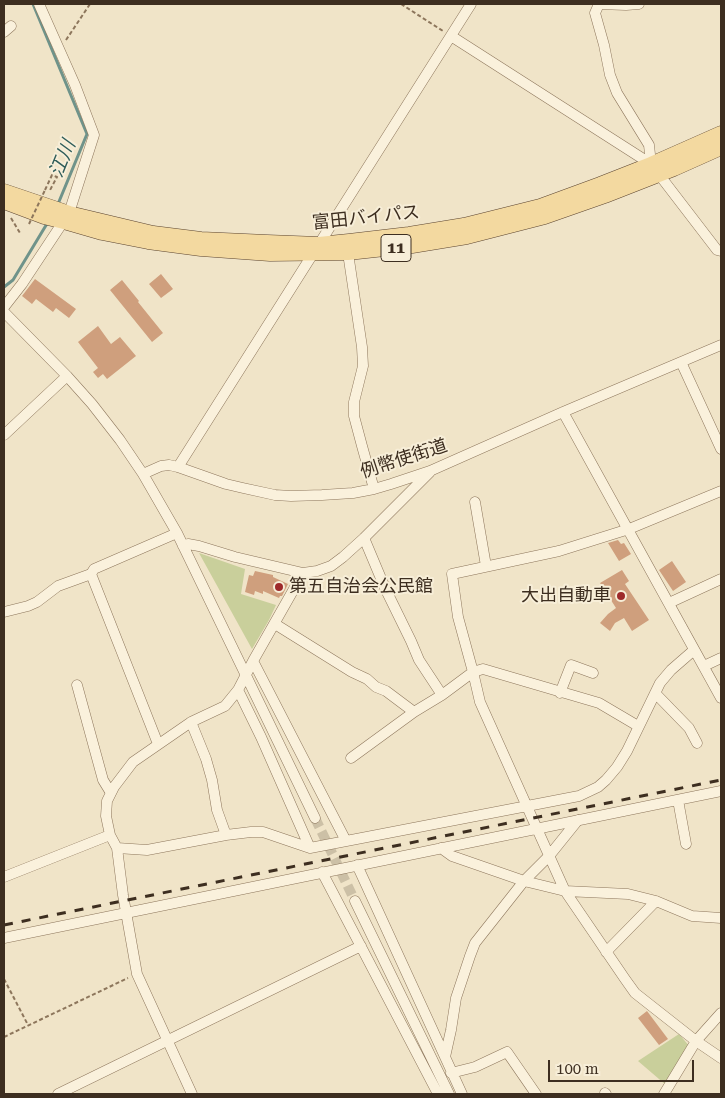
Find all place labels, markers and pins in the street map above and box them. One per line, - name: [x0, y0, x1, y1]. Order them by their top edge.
- place label: 第五自治会公民館: [289, 576, 433, 598]
- marker: 第五自治会公民館: [273, 581, 285, 593]
- place label: 大出自動車: [521, 585, 611, 607]
- marker: 大出自動車: [615, 590, 627, 602]

